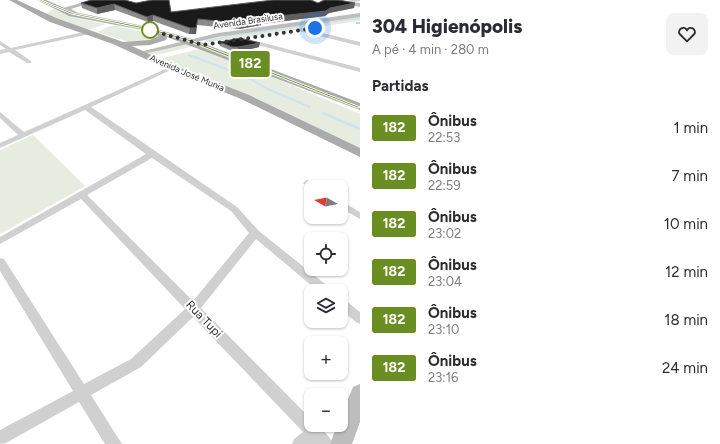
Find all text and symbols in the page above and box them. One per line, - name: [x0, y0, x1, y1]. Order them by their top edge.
- street label: Avenida Brasilusa: [213, 10, 284, 31]
- button: heart: [666, 13, 708, 55]
- text: 304 Higienópolis: [372, 15, 522, 38]
- your location: [305, 18, 325, 38]
- unlabelled marker: [141, 21, 159, 39]
- text: A pé · 4 min · 280 m: [372, 42, 489, 57]
- line badge: 182: [227, 51, 273, 77]
- street label: Avenida José Munia: [148, 52, 227, 93]
- text: 182: [239, 55, 261, 72]
- text: Partidas: [372, 77, 428, 95]
- text: Ônibus: [428, 112, 477, 130]
- text: 182: [383, 119, 405, 136]
- text: 1 min: [673, 119, 708, 137]
- text: 22:53: [428, 130, 460, 145]
- text: Ônibus: [428, 160, 477, 178]
- text: 182: [383, 167, 405, 184]
- text: 7 min: [672, 167, 708, 185]
- text: 22:59: [428, 178, 461, 193]
- north arrow: [304, 180, 348, 224]
- map controls: [304, 180, 348, 432]
- text: Ônibus: [428, 208, 477, 226]
- text: 182: [383, 215, 405, 232]
- text: 10 min: [664, 215, 708, 233]
- text: 23:02: [428, 226, 461, 241]
- button: locate: [304, 232, 348, 276]
- text: Ônibus: [428, 256, 477, 274]
- text: 182: [383, 263, 405, 280]
- text: 12 min: [665, 263, 708, 281]
- text: 23:04: [428, 274, 462, 289]
- button: layers: [304, 284, 348, 328]
- street label: Rua Tupi: [183, 298, 225, 340]
- text: Ônibus: [428, 304, 477, 322]
- text: 182: [383, 311, 405, 328]
- text: 18 min: [664, 311, 708, 329]
- text: 23:10: [428, 322, 459, 337]
- button: +: [304, 336, 348, 380]
- text: Ônibus: [428, 352, 477, 370]
- text: 182: [383, 359, 405, 376]
- text: 24 min: [662, 359, 708, 377]
- text: 23:16: [428, 370, 458, 385]
- button: −: [304, 388, 348, 432]

